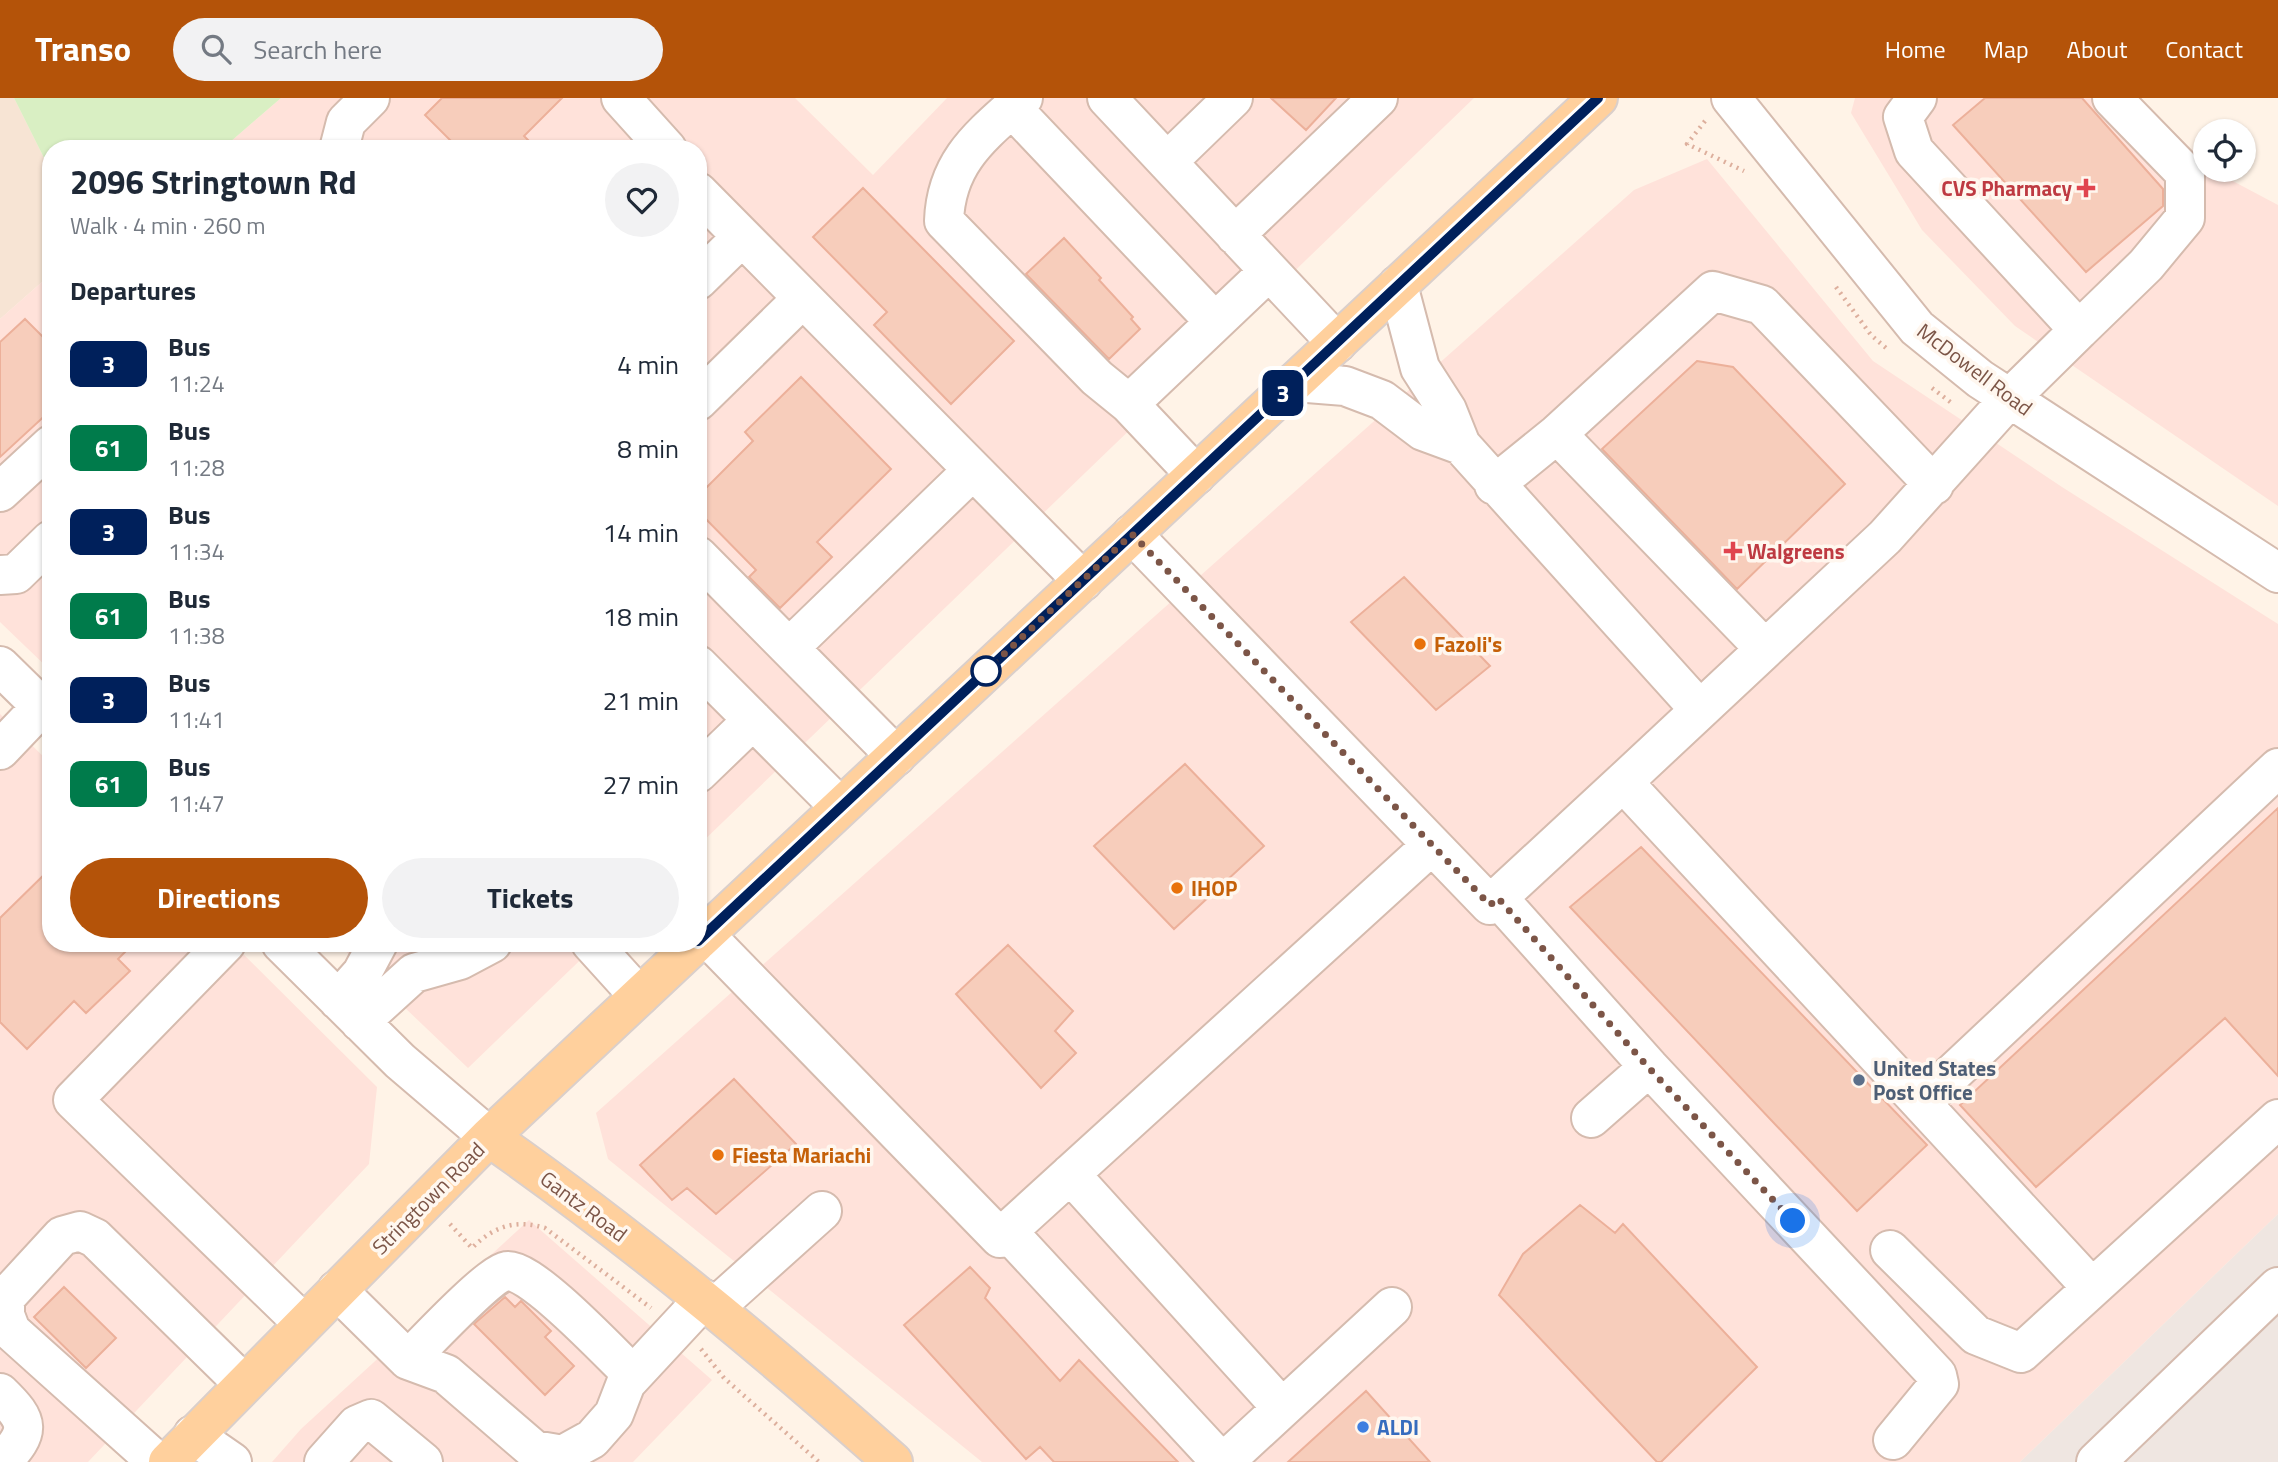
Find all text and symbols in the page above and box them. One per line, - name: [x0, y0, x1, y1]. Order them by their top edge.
- search box: [173, 18, 663, 81]
- text: Transo: [35, 24, 131, 74]
- icon: search: [197, 30, 235, 68]
- text: Search here: [253, 30, 382, 69]
- text: Home: [1885, 31, 1946, 67]
- text: Map: [1984, 31, 2029, 67]
- text: About: [2067, 31, 2127, 67]
- text: Contact: [2165, 31, 2243, 67]
- map controls: [2193, 119, 2256, 182]
- button: locate: [2193, 119, 2256, 182]
- text: 2096 Stringtown Rd: [70, 157, 357, 207]
- button: heart: [605, 163, 679, 237]
- place label: CVS Pharmacy: [1941, 172, 2072, 204]
- marker: CVS Pharmacy: [2078, 180, 2094, 196]
- text: Walk · 4 min · 260 m: [70, 208, 266, 243]
- text: Departures: [70, 271, 196, 310]
- street label: McDowell Road: [1910, 315, 2040, 423]
- text: Bus: [168, 327, 210, 366]
- text: 4 min: [617, 345, 679, 384]
- text: 3: [102, 346, 115, 382]
- text: 11:24: [168, 366, 225, 401]
- line badge: 3: [1260, 370, 1306, 416]
- text: 3: [1276, 375, 1290, 411]
- text: Bus: [168, 411, 210, 450]
- text: 8 min: [617, 429, 679, 468]
- text: 61: [95, 430, 122, 466]
- text: 11:28: [168, 450, 225, 485]
- text: Bus: [168, 495, 210, 534]
- text: 14 min: [603, 513, 679, 552]
- text: 3: [102, 514, 115, 550]
- text: 11:34: [168, 534, 225, 569]
- place label: Walgreens: [1747, 535, 1845, 567]
- marker: Walgreens: [1725, 543, 1741, 559]
- text: Bus: [168, 579, 210, 618]
- text: 18 min: [603, 597, 679, 636]
- text: 61: [95, 598, 122, 634]
- text: 11:38: [168, 618, 225, 653]
- place label: Fazoli's: [1434, 628, 1502, 660]
- marker: Fazoli's: [1412, 636, 1428, 652]
- unlabelled marker: [971, 656, 1001, 686]
- text: Bus: [168, 663, 210, 702]
- text: 21 min: [603, 681, 679, 720]
- text: 3: [102, 682, 115, 718]
- text: 11:41: [168, 702, 225, 737]
- text: Bus: [168, 747, 210, 786]
- text: 27 min: [603, 765, 679, 804]
- text: 61: [95, 766, 122, 802]
- text: 11:47: [168, 786, 225, 821]
- button: Directions: [70, 858, 368, 938]
- button: Tickets: [382, 858, 679, 938]
- place label: IHOP: [1191, 872, 1237, 904]
- marker: IHOP: [1169, 880, 1185, 896]
- place label: United States Post Office: [1873, 1052, 1996, 1108]
- marker: United States Post Office: [1851, 1072, 1867, 1088]
- street label: Stringtown Road: [364, 1134, 492, 1262]
- place label: Fiesta Mariachi: [732, 1139, 871, 1171]
- marker: Fiesta Mariachi: [710, 1147, 726, 1163]
- street label: Gantz Road: [534, 1163, 634, 1249]
- your location: [1775, 1203, 1810, 1238]
- place label: ALDI: [1377, 1411, 1419, 1443]
- marker: ALDI: [1355, 1419, 1371, 1435]

